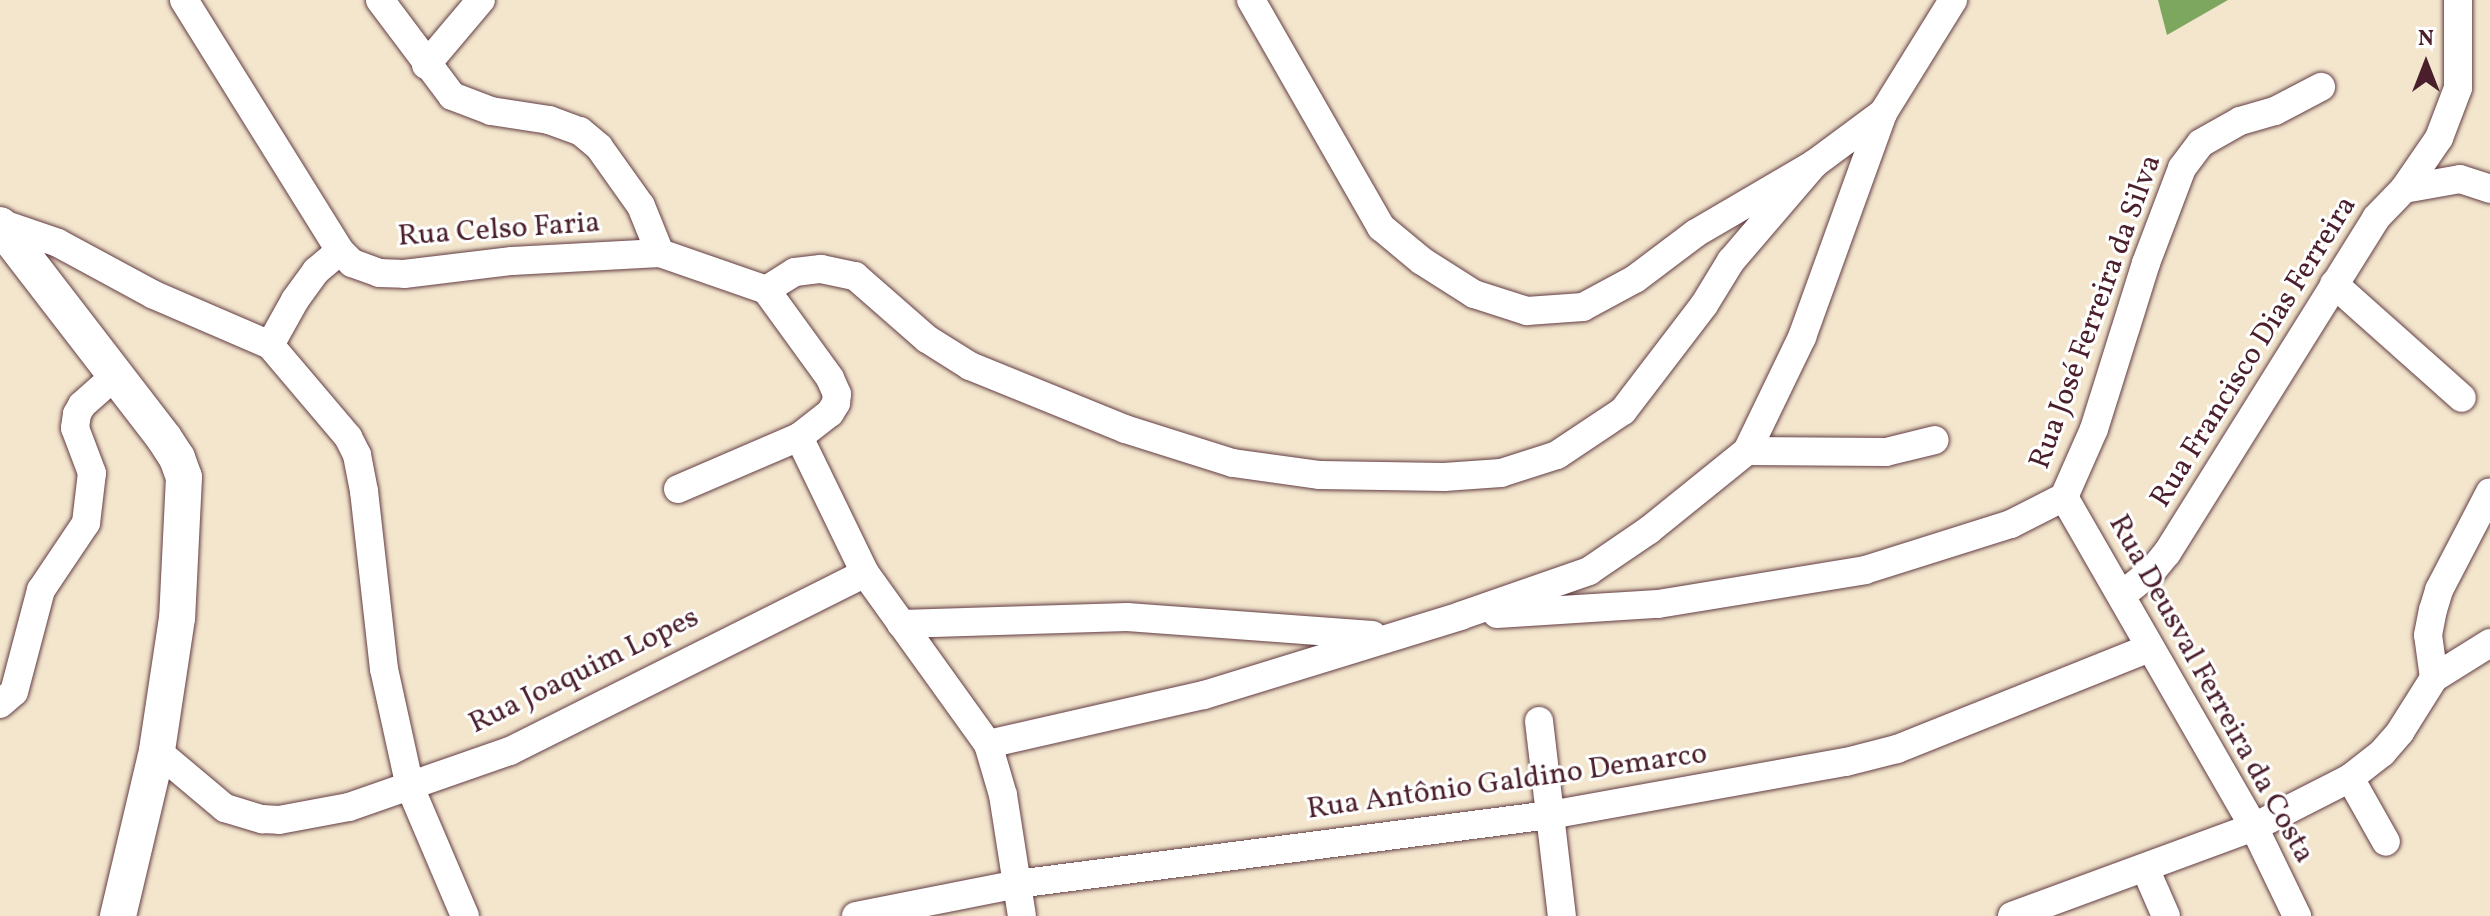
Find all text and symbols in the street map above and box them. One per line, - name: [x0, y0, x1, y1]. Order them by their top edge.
- north arrow: [2386, 24, 2466, 104]
- text: N: [2418, 24, 2434, 55]
- street label: Rua José Ferreira da Silva: [2022, 150, 2170, 474]
- street label: Rua Francisco Dias Ferreira: [2143, 190, 2365, 514]
- street label: Rua Celso Faria: [397, 205, 601, 255]
- street label: Rua Deusval Ferreira da Costa: [2100, 509, 2322, 869]
- street label: Rua Joaquim Lopes: [463, 600, 705, 742]
- street label: Rua Antônio Galdino Demarco: [1305, 736, 1709, 828]

